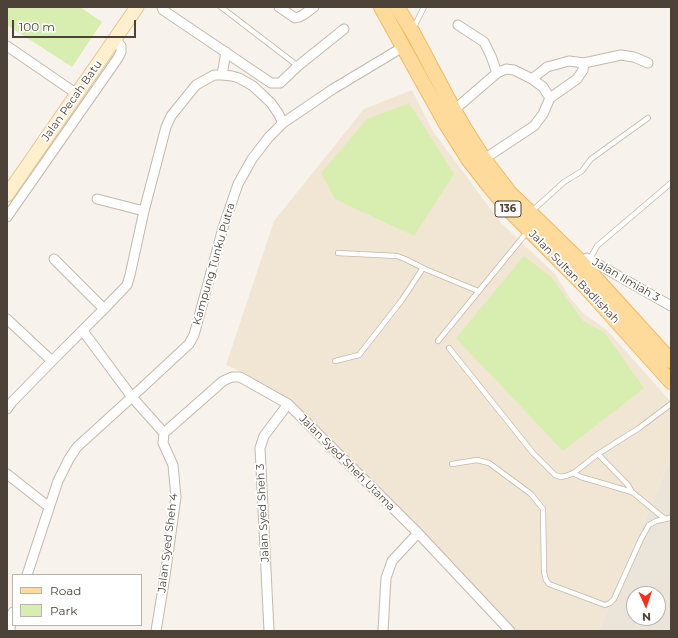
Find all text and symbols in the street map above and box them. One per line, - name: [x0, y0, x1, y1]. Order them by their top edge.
- scale bar: [14, 12, 138, 38]
- text: 100 m: [19, 19, 55, 34]
- street label: Jalan Pecah Batu: [39, 58, 105, 144]
- street label: Kampung Tunku Putra: [190, 201, 238, 327]
- road number: 136: [495, 201, 521, 217]
- street label: Jalan Sultan Badlishah: [526, 228, 622, 326]
- street label: Jalan Ilmiah 3: [590, 255, 662, 305]
- street label: Jalan Syed Sheh Utama: [296, 412, 398, 514]
- street label: Jalan Syed Sheh 3: [254, 463, 272, 563]
- street label: Jalan Syed Sheh 4: [155, 493, 181, 593]
- legend: [12, 574, 142, 626]
- text: Road: [50, 583, 81, 598]
- north arrow: [626, 586, 666, 626]
- text: Park: [50, 603, 77, 618]
- text: N: [642, 610, 651, 624]

